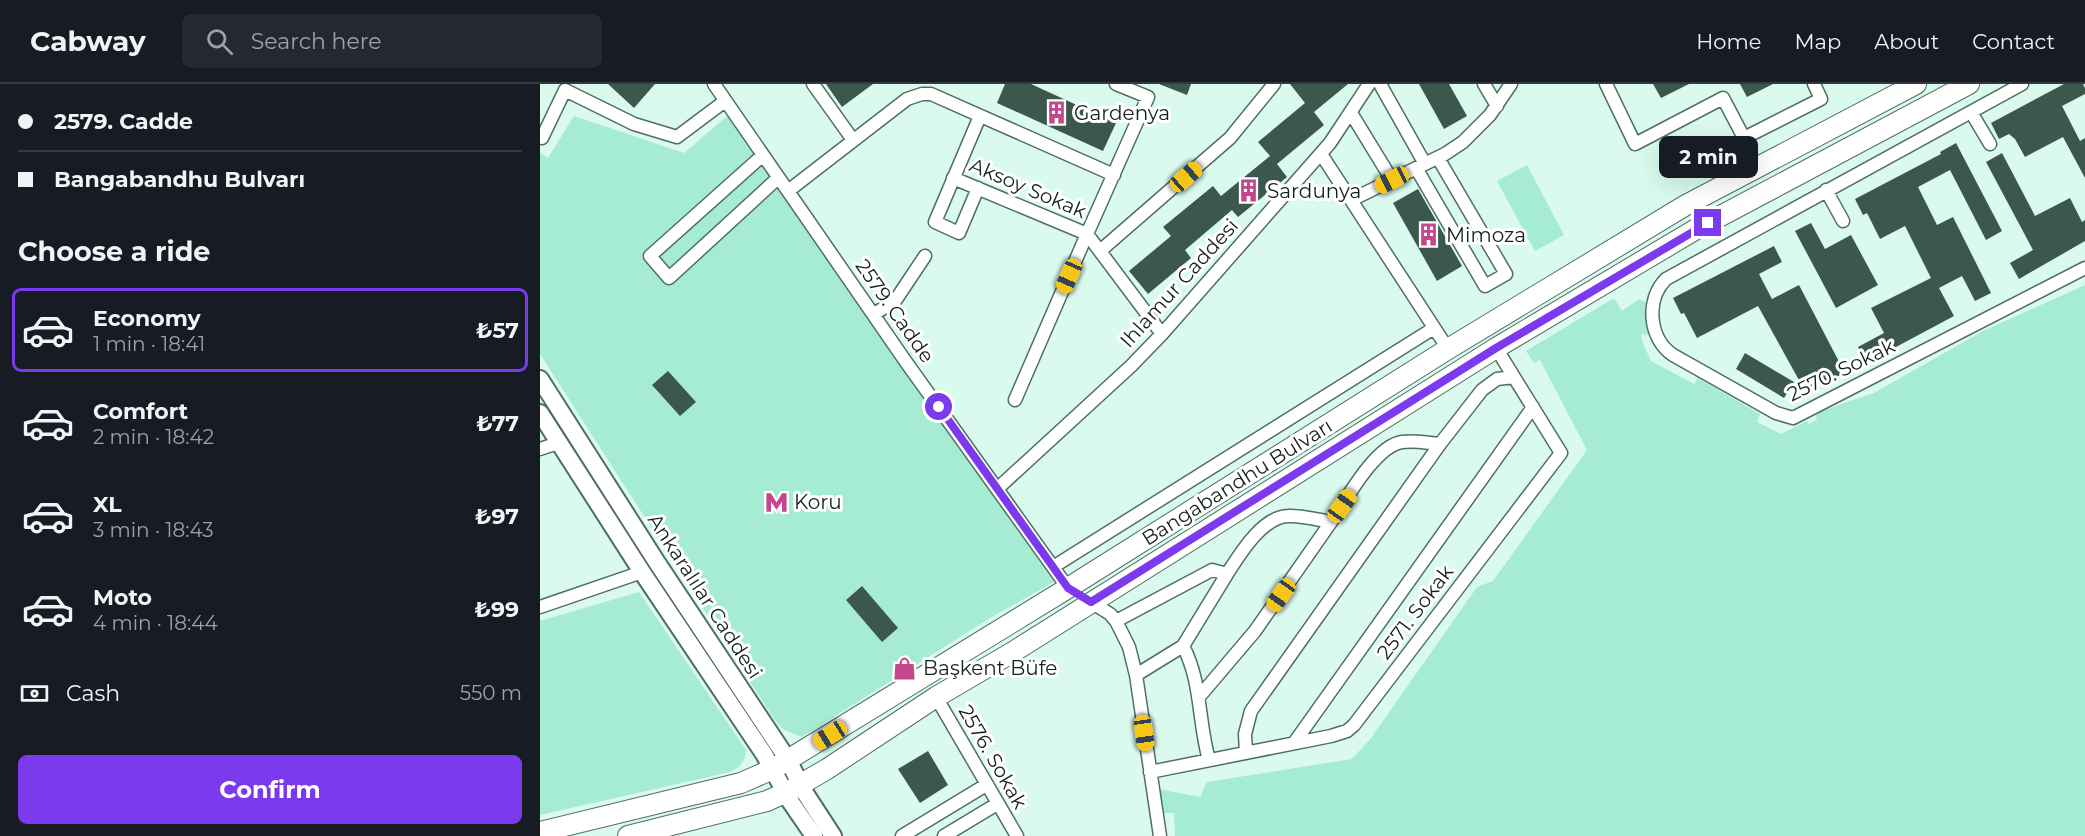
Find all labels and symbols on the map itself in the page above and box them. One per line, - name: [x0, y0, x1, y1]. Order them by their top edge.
- building icon: Gardenya: [1043, 100, 1069, 126]
- place label: Gardenya: [1074, 101, 1170, 125]
- callout: 2 min: [1658, 136, 1758, 178]
- street label: Aksoy Sokak: [966, 153, 1090, 223]
- car: [1167, 158, 1205, 196]
- car: [1372, 164, 1412, 196]
- building icon: Sardunya: [1236, 178, 1262, 204]
- place label: Sardunya: [1267, 179, 1361, 203]
- route end: [1694, 209, 1721, 236]
- street label: Ihlamur Caddesi: [1115, 214, 1243, 352]
- building icon: Mimoza: [1415, 222, 1441, 248]
- place label: Mimoza: [1446, 223, 1526, 247]
- street label: 2579. Cadde: [851, 255, 939, 367]
- car: [1053, 256, 1085, 296]
- street label: 2570. Sokak: [1783, 334, 1899, 406]
- route start: [925, 393, 952, 420]
- street label: Bangabandhu Bulvarı: [1137, 414, 1337, 550]
- car: [1324, 486, 1360, 526]
- metro station icon: Koru: [763, 489, 789, 515]
- place label: Koru: [794, 490, 842, 514]
- street label: Ankaralılar Caddesi: [643, 509, 767, 683]
- street label: 2571. Sokak: [1372, 560, 1458, 664]
- car: [1263, 575, 1299, 615]
- shop icon: Başkent Büfe: [892, 655, 918, 681]
- place label: Başkent Büfe: [923, 656, 1057, 680]
- street label: 2576. Sokak: [954, 701, 1032, 813]
- car: [1133, 714, 1155, 752]
- car: [810, 718, 850, 752]

